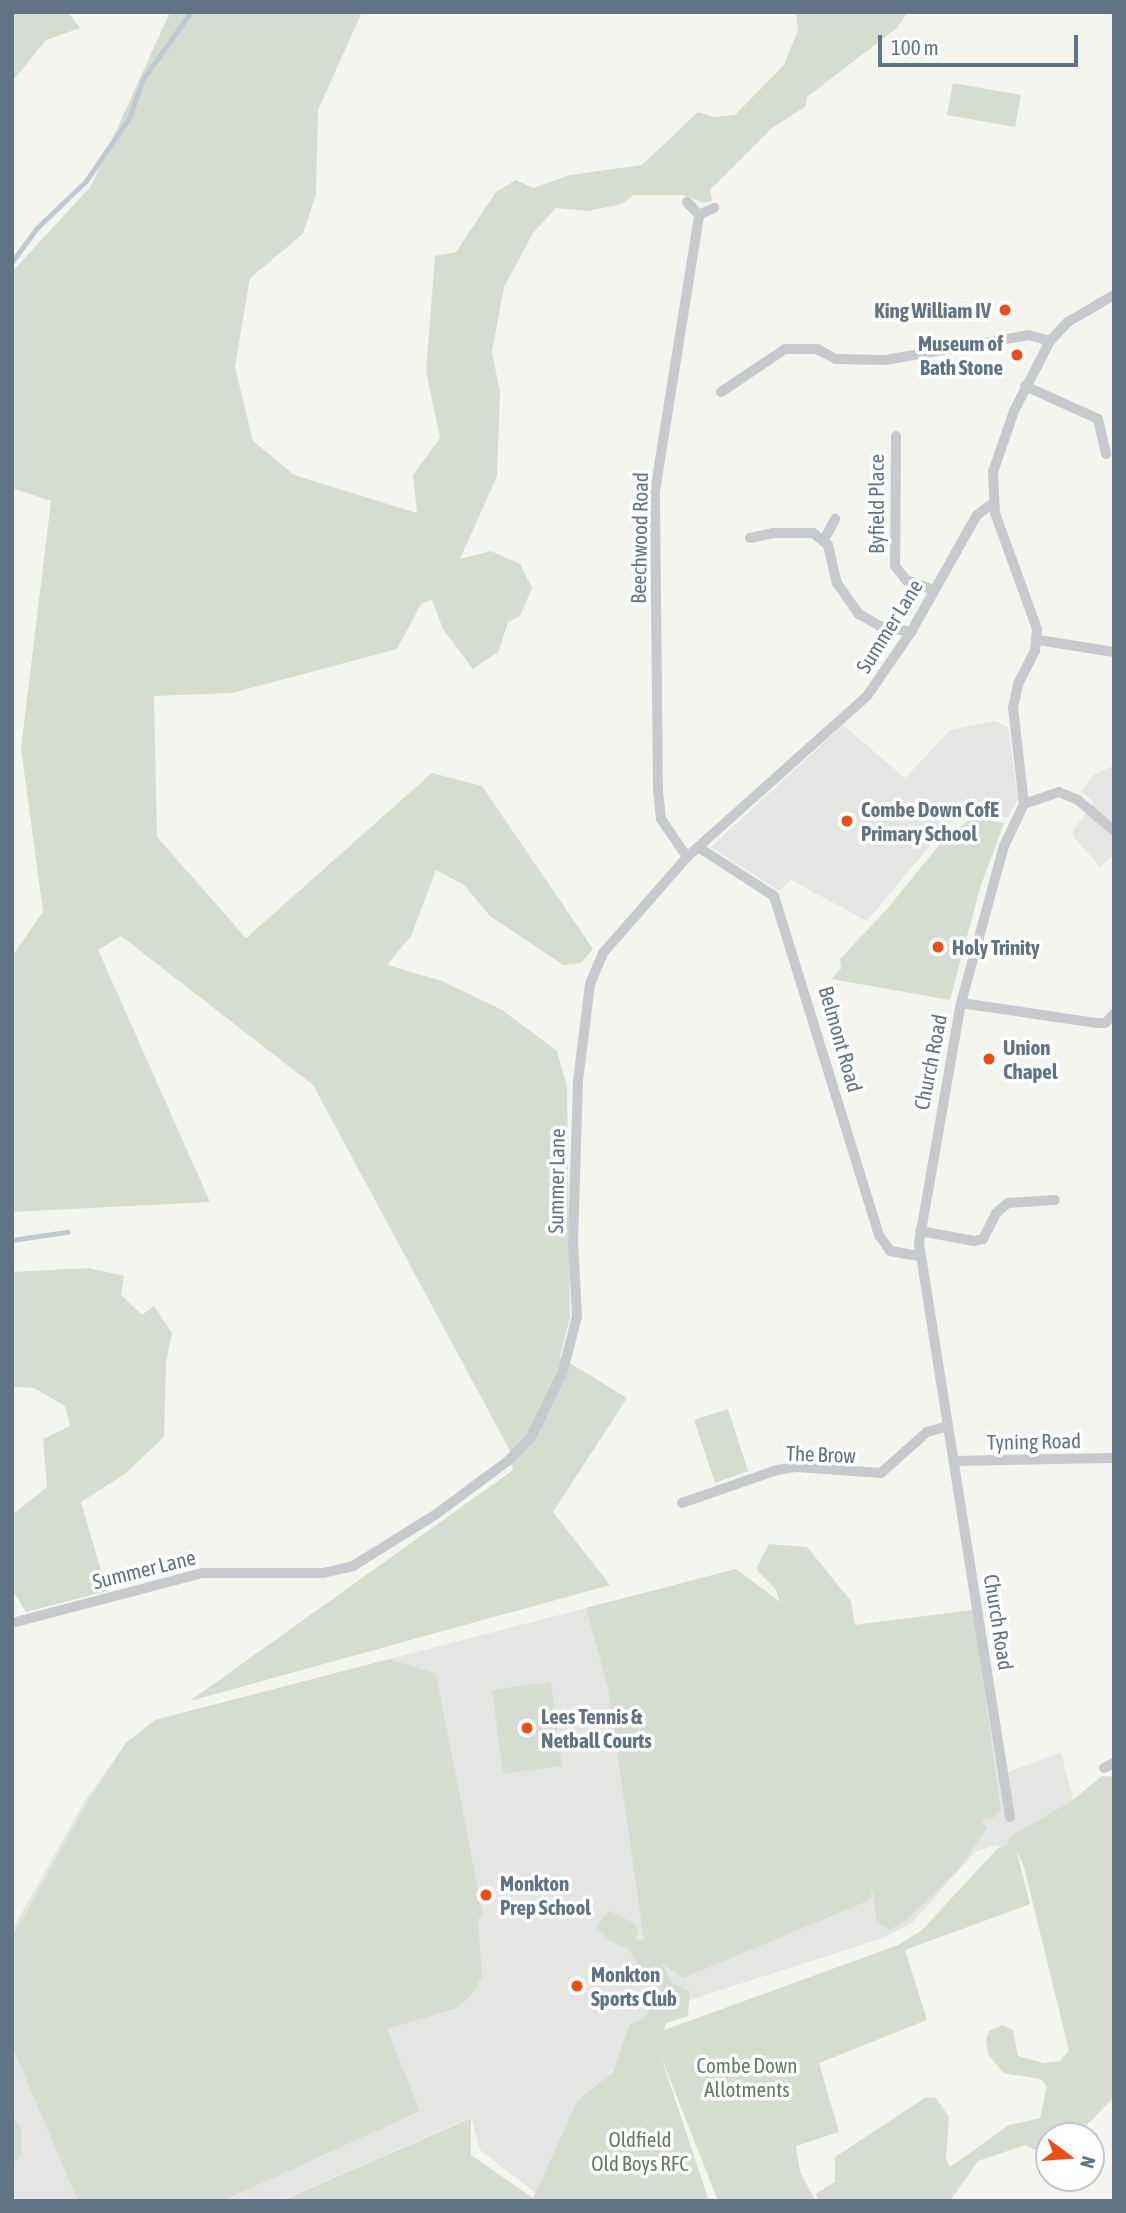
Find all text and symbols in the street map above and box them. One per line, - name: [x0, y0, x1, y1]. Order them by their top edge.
- scale bar: [881, 21, 1080, 65]
- text: 100 m: [891, 35, 939, 59]
- place label: King William IV: [874, 297, 991, 323]
- marker: King William IV: [997, 302, 1013, 318]
- place label: Museum of Bath Stone: [918, 330, 1003, 380]
- marker: Museum of Bath Stone: [1009, 347, 1025, 363]
- street label: Byfield Place: [863, 454, 889, 554]
- street label: Beechwood Road: [625, 472, 653, 604]
- street label: Summer Lane: [850, 575, 928, 677]
- place label: Combe Down CofE Primary School: [861, 796, 999, 846]
- marker: Combe Down CofE Primary School: [839, 813, 855, 829]
- place label: Holy Trinity: [952, 934, 1040, 960]
- marker: Holy Trinity: [930, 939, 946, 955]
- street label: Belmont Road: [814, 983, 868, 1095]
- street label: Church Road: [908, 1012, 952, 1112]
- place label: Union Chapel: [1003, 1034, 1057, 1084]
- marker: Union Chapel: [981, 1051, 997, 1067]
- street label: Summer Lane: [542, 1128, 570, 1234]
- street label: Tyning Road: [987, 1428, 1081, 1454]
- street label: The Brow: [786, 1440, 856, 1468]
- street label: Summer Lane: [90, 1544, 198, 1594]
- street label: Church Road: [979, 1572, 1019, 1672]
- place label: Lees Tennis & Netball Courts: [541, 1703, 652, 1753]
- marker: Lees Tennis & Netball Courts: [519, 1720, 535, 1736]
- place label: Monkton Prep School: [500, 1870, 591, 1920]
- marker: Monkton Prep School: [478, 1887, 494, 1903]
- place label: Monkton Sports Club: [591, 1961, 677, 2011]
- marker: Monkton Sports Club: [569, 1978, 585, 1994]
- park label: Combe Down Allotments: [697, 2052, 797, 2102]
- north arrow: [1035, 2122, 1105, 2192]
- park label: Oldfield Old Boys RFC: [591, 2126, 689, 2176]
- text: N: [1076, 2154, 1100, 2171]

